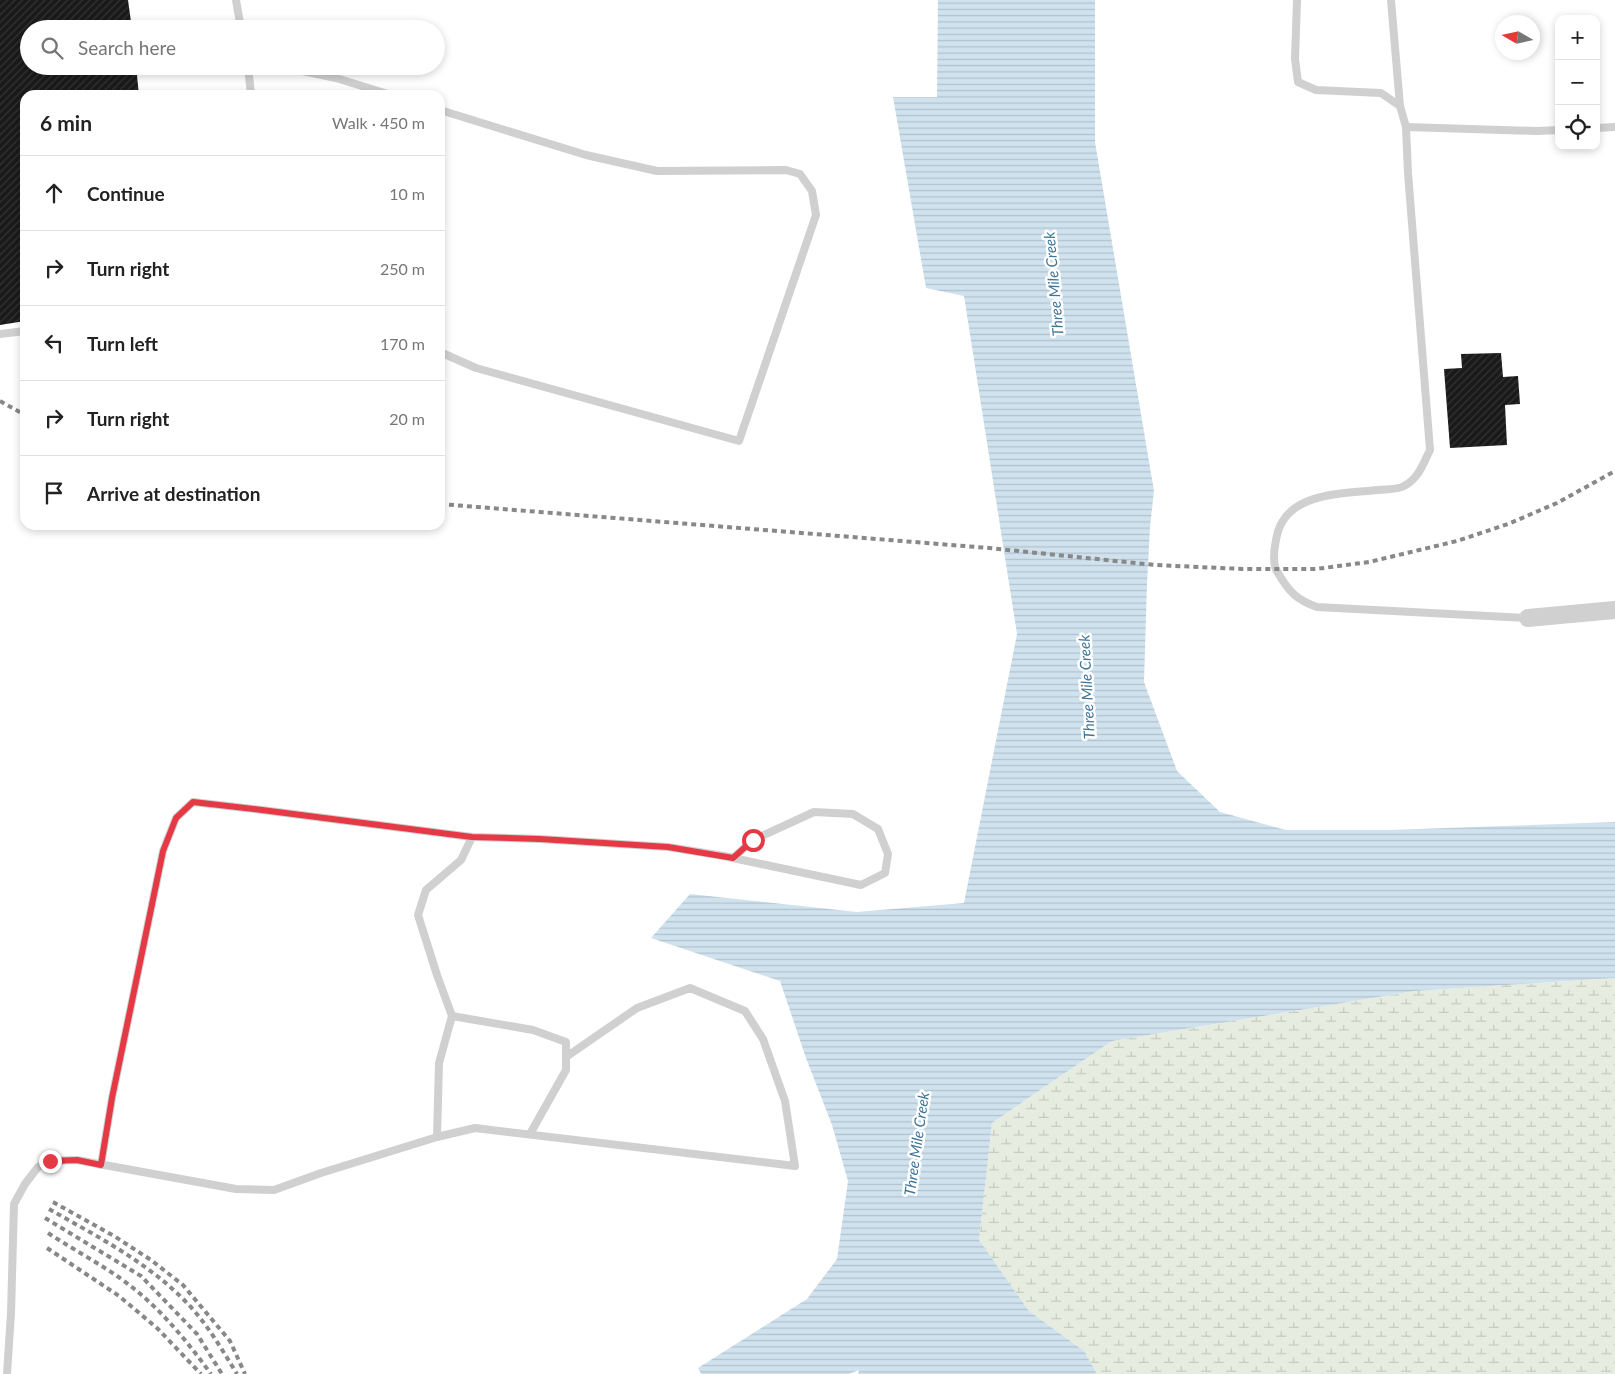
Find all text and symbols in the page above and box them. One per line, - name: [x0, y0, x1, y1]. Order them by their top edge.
- north arrow: [1495, 15, 1540, 60]
- map controls: [1555, 15, 1600, 150]
- button: +: [1555, 15, 1600, 60]
- search box: [20, 20, 445, 75]
- icon: search: [38, 34, 66, 62]
- text: Search here: [78, 36, 176, 59]
- button: −: [1555, 60, 1600, 105]
- button: locate: [1555, 105, 1600, 150]
- text: 6 min: [40, 110, 92, 135]
- text: Walk · 450 m: [332, 113, 425, 132]
- icon: ahead: [40, 179, 68, 207]
- text: Continue: [87, 182, 165, 205]
- text: 10 m: [389, 184, 425, 203]
- water label: Three Mile Creek: [1039, 230, 1067, 337]
- icon: right: [40, 254, 68, 282]
- text: Turn right: [87, 257, 169, 280]
- text: 250 m: [380, 259, 425, 278]
- icon: left: [40, 329, 68, 357]
- text: Turn left: [87, 332, 158, 355]
- text: 170 m: [380, 334, 425, 353]
- icon: right: [40, 404, 68, 432]
- text: Turn right: [87, 407, 169, 430]
- text: 20 m: [389, 409, 425, 428]
- icon: arrive: [40, 479, 68, 507]
- text: Arrive at destination: [87, 482, 260, 505]
- water label: Three Mile Creek: [1074, 633, 1098, 740]
- route start: [742, 829, 765, 852]
- water label: Three Mile Creek: [900, 1090, 932, 1197]
- route end: [39, 1150, 62, 1173]

